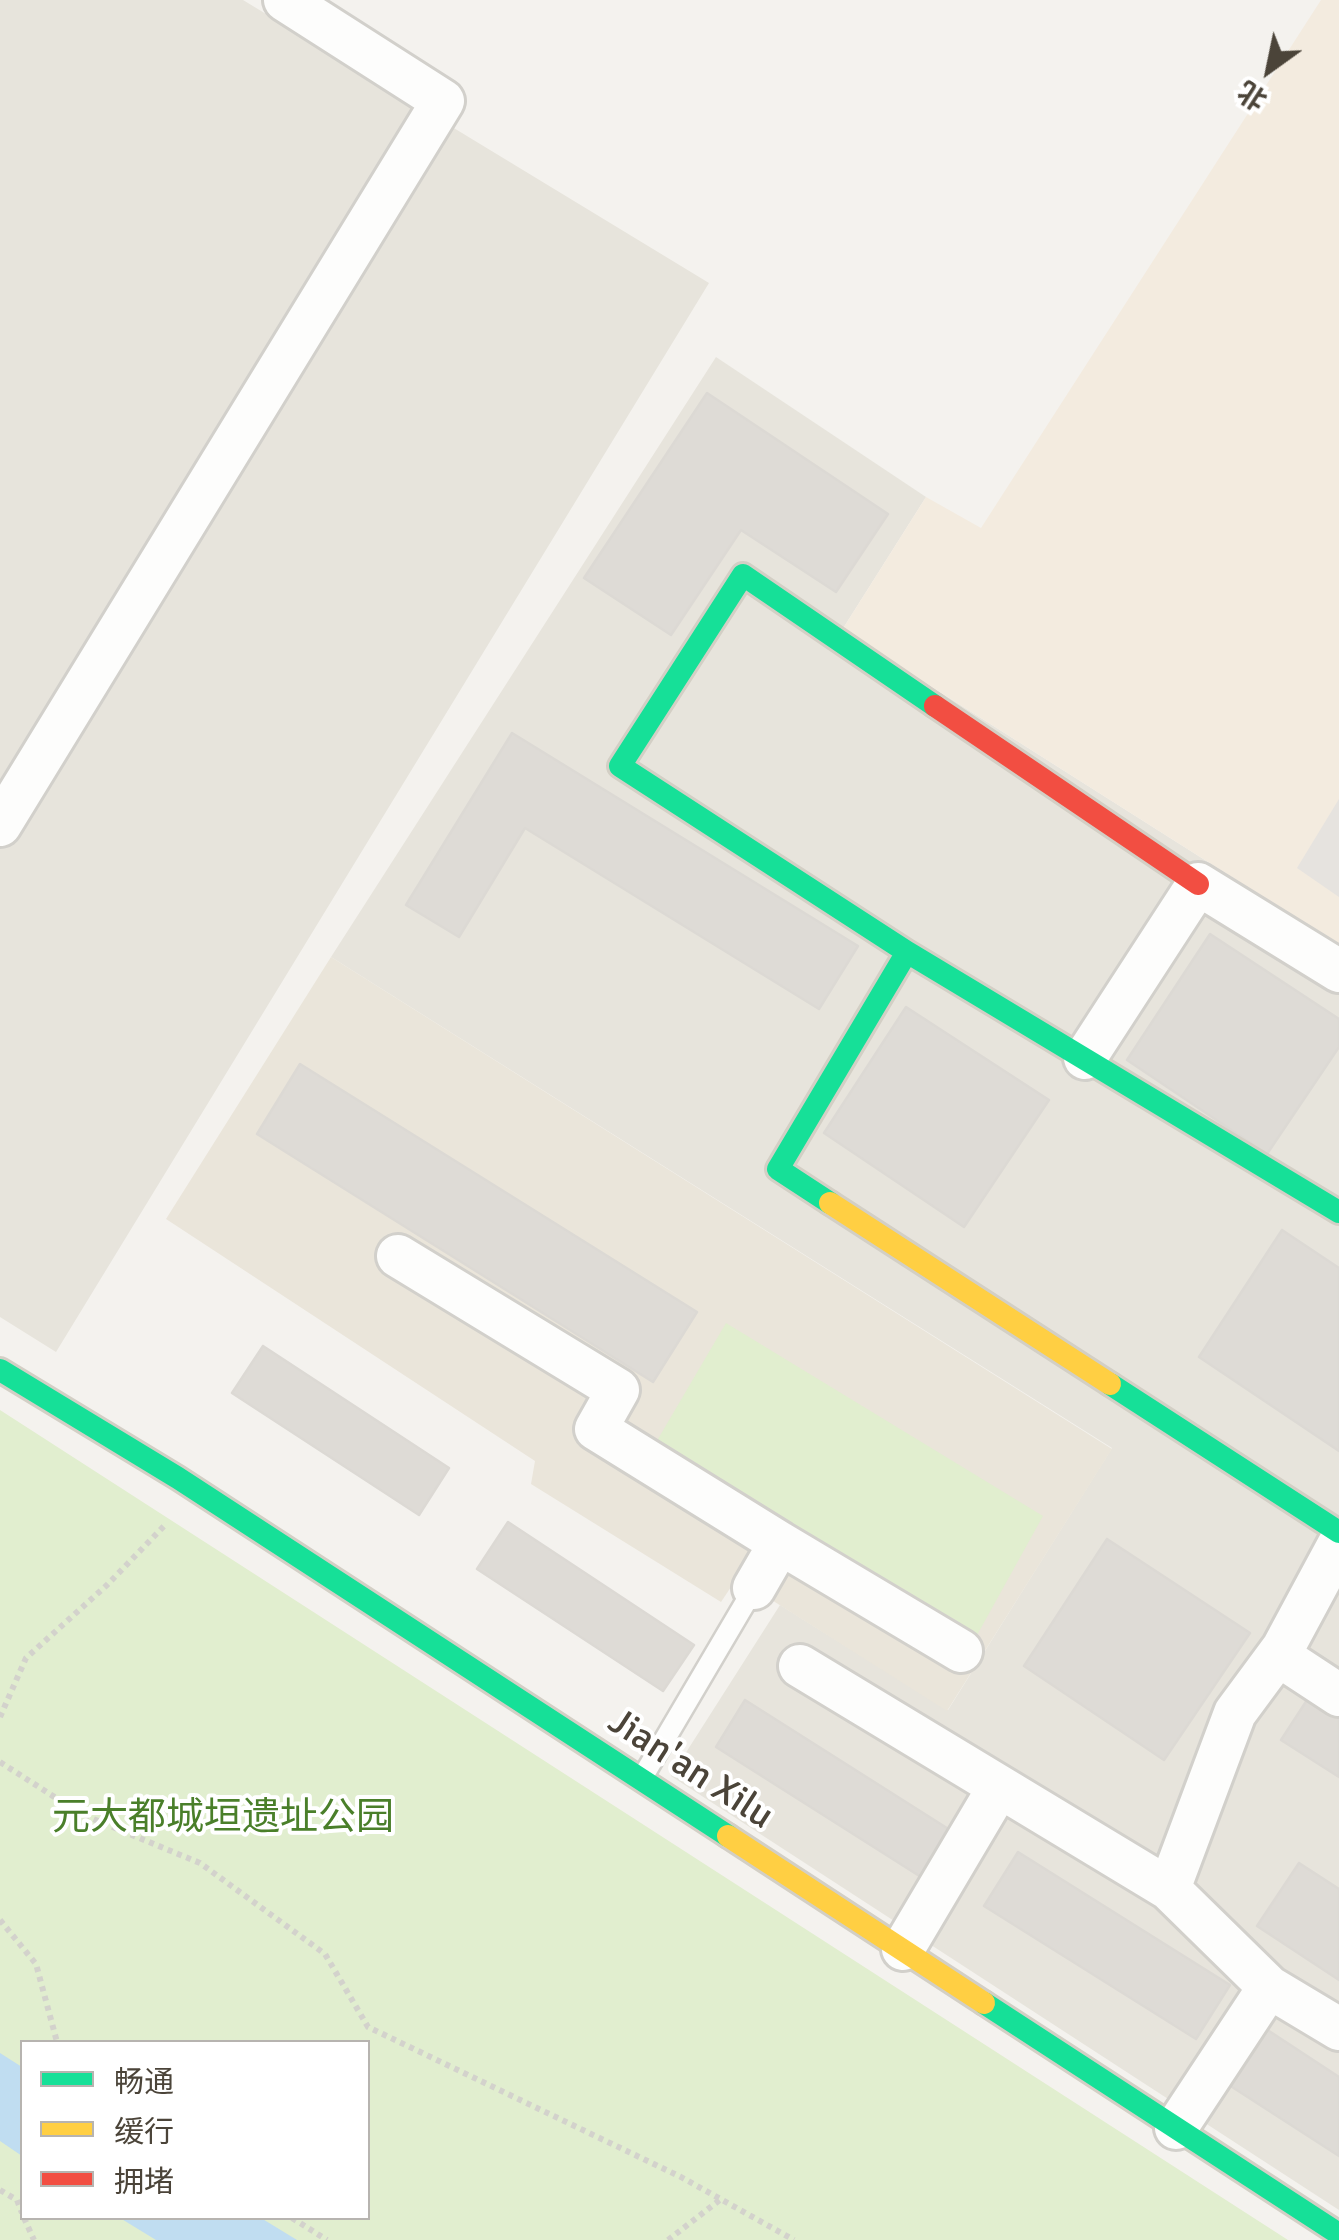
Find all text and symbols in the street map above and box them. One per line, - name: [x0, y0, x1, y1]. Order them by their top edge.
- north arrow: [1219, 20, 1319, 120]
- text: 北: [1232, 73, 1274, 117]
- street label: Jian'an Xilu: [599, 1700, 781, 1840]
- park label: 元大都城垣遗址公园: [52, 1796, 394, 1842]
- legend: [20, 2040, 370, 2220]
- text: 畅通: [114, 2064, 174, 2101]
- text: 缓行: [114, 2114, 174, 2151]
- text: 拥堵: [114, 2164, 174, 2201]

